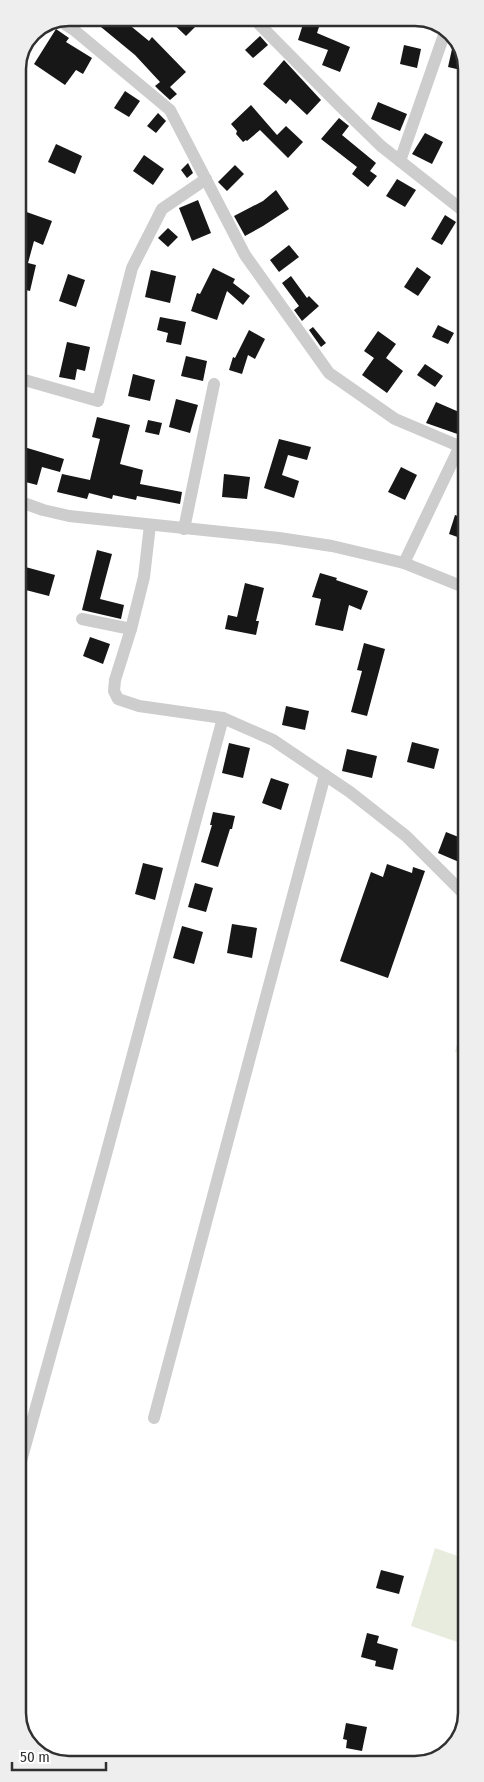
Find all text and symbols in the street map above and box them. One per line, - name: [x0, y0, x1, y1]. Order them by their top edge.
- scale bar: [12, 1740, 106, 1772]
- text: 50 m: [20, 1748, 50, 1766]

